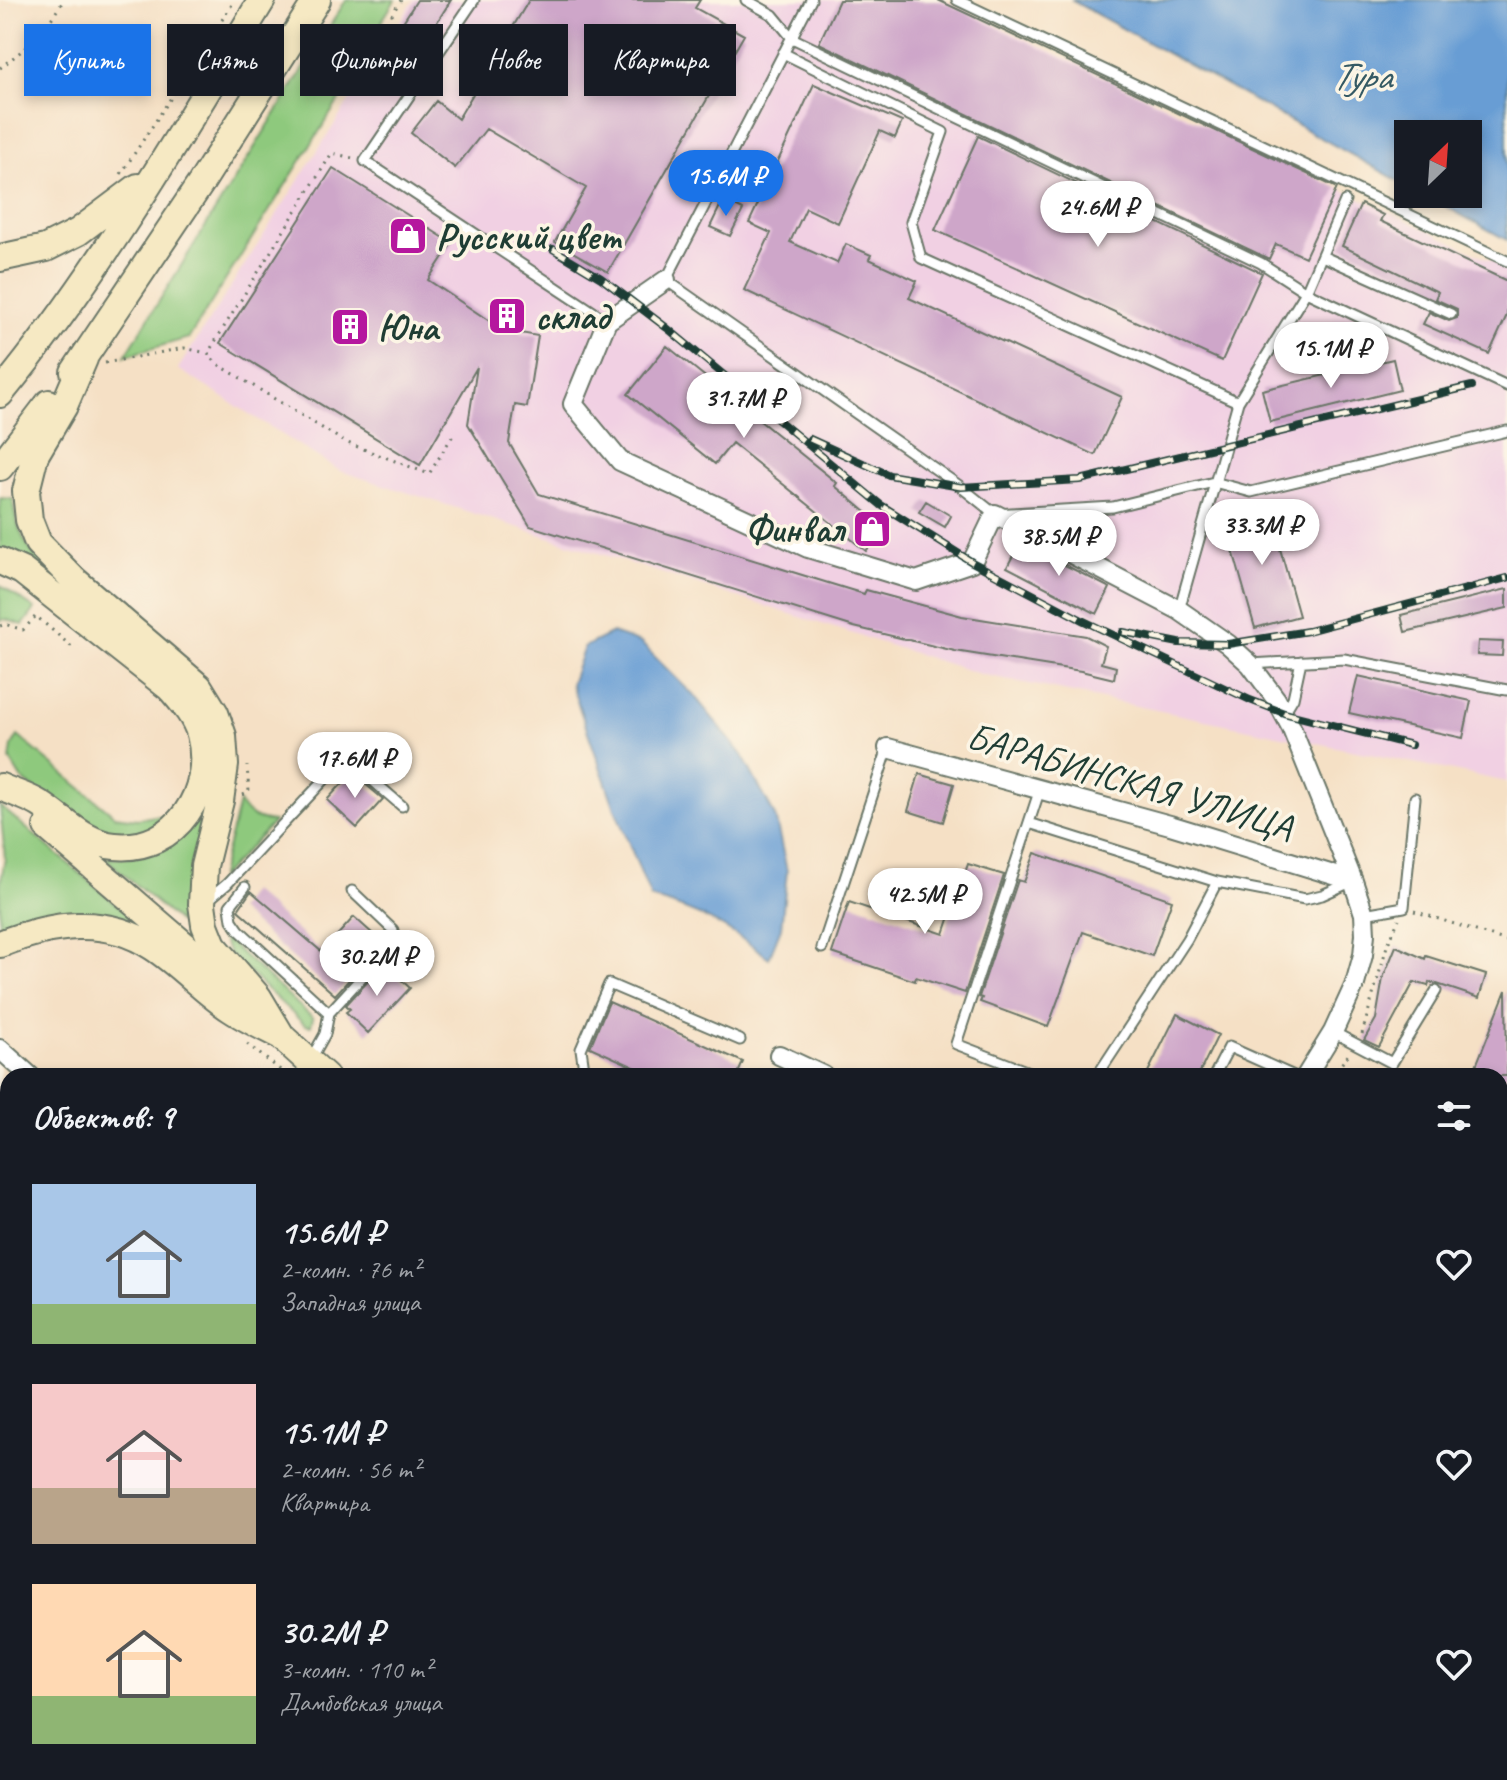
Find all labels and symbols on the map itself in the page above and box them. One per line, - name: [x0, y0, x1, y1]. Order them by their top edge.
- water label: Тура: [1331, 51, 1395, 101]
- north arrow: [1394, 120, 1482, 208]
- pin: 15.6M ₽: [652, 150, 800, 218]
- pin: 24.6M ₽: [1024, 181, 1172, 249]
- place label: Русский цвет: [436, 213, 622, 260]
- shop icon: Русский цвет: [387, 215, 429, 257]
- place label: склад: [535, 293, 613, 340]
- building icon: склад: [486, 295, 528, 337]
- place label: Юна: [378, 304, 441, 351]
- building icon: Юна: [329, 306, 371, 348]
- pin: 15.1M ₽: [1257, 322, 1405, 390]
- pin: 31.7M ₽: [670, 372, 818, 440]
- pin: 33.3M ₽: [1188, 499, 1336, 567]
- place label: Финвал: [745, 506, 847, 553]
- shop icon: Финвал: [851, 508, 893, 550]
- pin: 38.5M ₽: [985, 510, 1133, 578]
- street label: БАРАБИНСКАЯ УЛИЦА: [962, 713, 1299, 851]
- pin: 17.6M ₽: [281, 732, 429, 800]
- pin: 42.5M ₽: [851, 868, 999, 936]
- pin: 30.2M ₽: [303, 930, 451, 998]

